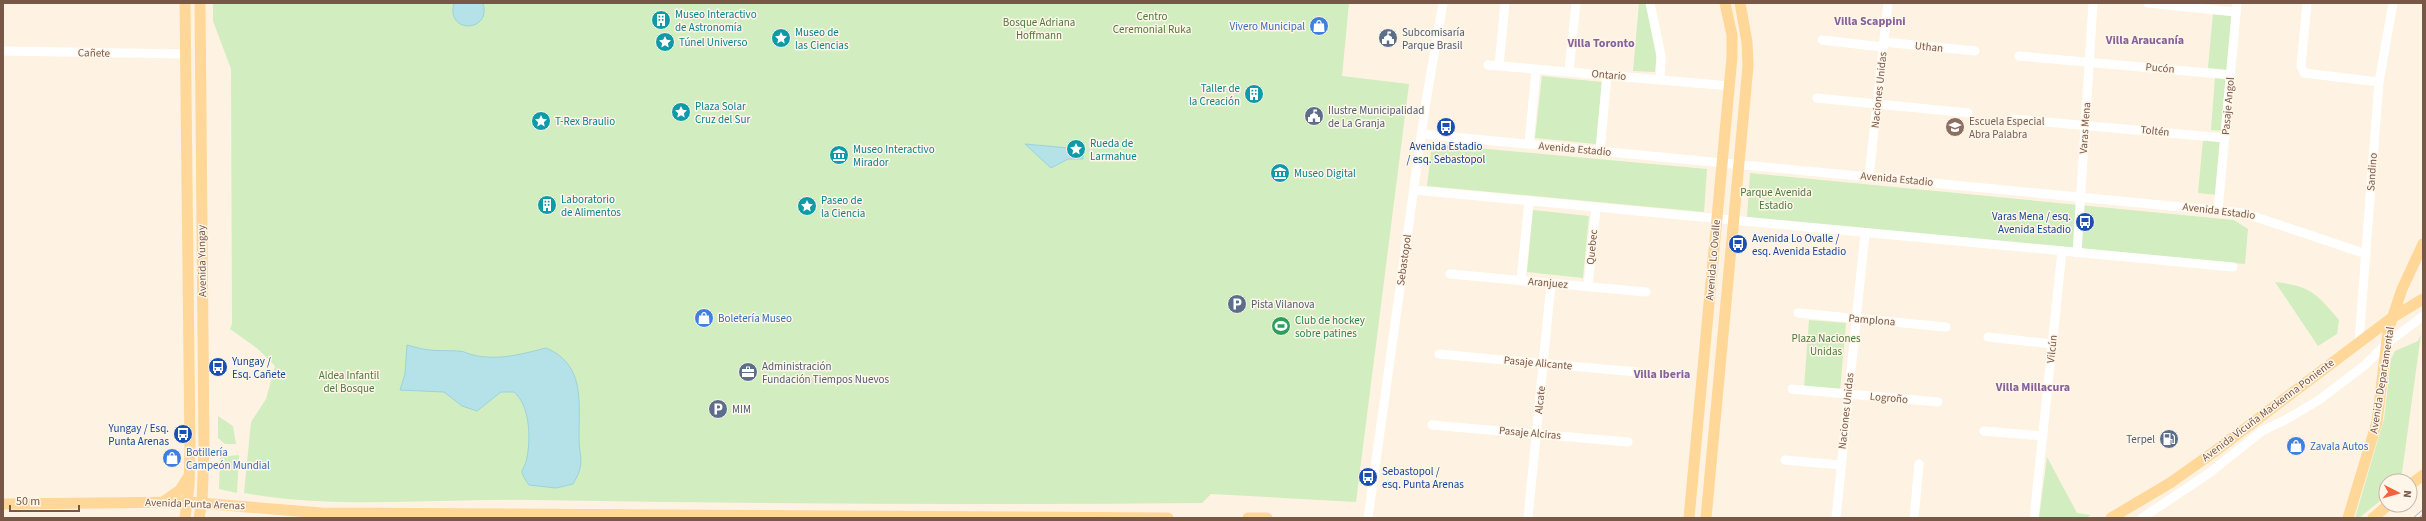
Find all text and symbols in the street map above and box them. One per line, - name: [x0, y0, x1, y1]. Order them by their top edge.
- place label: Museo Interactivo de Astronomía: [675, 7, 757, 35]
- building icon: Museo Interactivo de Astronomía: [650, 9, 672, 31]
- park label: Centro Ceremonial Ruka: [1113, 9, 1191, 37]
- district label: Villa Scappini: [1833, 13, 1906, 30]
- park label: Bosque Adriana Hoffmann: [1003, 15, 1075, 43]
- shop icon: Vivero Municipal: [1308, 15, 1330, 37]
- place label: Vivero Municipal: [1229, 19, 1305, 34]
- place label: Museo de las Ciencias: [795, 25, 849, 53]
- place label: Subcomisaría Parque Brasil: [1402, 25, 1465, 53]
- place icon: Museo de las Ciencias: [770, 27, 792, 49]
- public building icon: Subcomisaría Parque Brasil: [1377, 27, 1399, 49]
- place icon: Túnel Universo: [654, 31, 676, 53]
- district label: Villa Araucanía: [2105, 32, 2184, 49]
- place label: Túnel Universo: [679, 35, 748, 50]
- district label: Villa Toronto: [1566, 35, 1635, 52]
- street label: Uthan: [1914, 38, 1944, 56]
- street label: Cañete: [78, 45, 111, 61]
- street label: Naciones Unidas: [1868, 51, 1891, 129]
- street label: Pucón: [2145, 59, 2175, 77]
- street label: Ontario: [1591, 66, 1627, 84]
- street label: Pasaje Angol: [2218, 76, 2238, 136]
- place label: Taller de la Creación: [1189, 81, 1241, 109]
- building icon: Taller de la Creación: [1243, 83, 1265, 105]
- place label: Plaza Solar Cruz del Sur: [695, 99, 750, 127]
- place icon: Plaza Solar Cruz del Sur: [670, 101, 692, 123]
- street label: Varas Mena: [2076, 102, 2094, 154]
- place label: Ilustre Municipalidad de La Granja: [1328, 103, 1424, 131]
- public building icon: Ilustre Municipalidad de La Granja: [1303, 105, 1325, 127]
- place icon: T-Rex Braulio: [530, 110, 552, 132]
- place label: T-Rex Braulio: [555, 114, 615, 129]
- place label: Escuela Especial Abra Palabra: [1969, 114, 2045, 142]
- bus stop icon: Avenida Estadio / esq. Sebastopol: [1435, 116, 1457, 138]
- school or university icon: Escuela Especial Abra Palabra: [1944, 116, 1966, 138]
- street label: Toltén: [2140, 122, 2170, 140]
- place label: Rueda de Larmahue: [1090, 136, 1137, 164]
- place icon: Rueda de Larmahue: [1065, 138, 1087, 160]
- street label: Avenida Estadio: [1538, 138, 1612, 160]
- place label: Avenida Estadio / esq. Sebastopol: [1407, 139, 1486, 167]
- place label: Museo Interactivo Mirador: [853, 142, 935, 170]
- museum icon: Museo Interactivo Mirador: [828, 144, 850, 166]
- street label: Sandino: [2363, 152, 2381, 192]
- museum icon: Museo Digital: [1269, 162, 1291, 184]
- place label: Museo Digital: [1294, 166, 1356, 181]
- street label: Avenida Estadio: [1860, 168, 1934, 190]
- park label: Parque Avenida Estadio: [1740, 185, 1812, 213]
- place label: Laboratorio de Alimentos: [561, 192, 621, 220]
- place label: Paseo de la Ciencia: [821, 193, 865, 221]
- building icon: Laboratorio de Alimentos: [536, 194, 558, 216]
- place icon: Paseo de la Ciencia: [796, 195, 818, 217]
- street label: Avenida Estadio: [2182, 199, 2256, 223]
- place label: Varas Mena / esq. Avenida Estadio: [1992, 209, 2071, 237]
- bus stop icon: Varas Mena / esq. Avenida Estadio: [2074, 211, 2096, 233]
- street label: Avenida Lo Ovalle: [1702, 218, 1724, 301]
- street label: Avenida Yungay: [194, 225, 210, 297]
- street label: Quebec: [1583, 229, 1601, 265]
- place label: Avenida Lo Ovalle / esq. Avenida Estadio: [1752, 231, 1846, 259]
- street label: Sebastopol: [1393, 233, 1415, 287]
- bus stop icon: Avenida Lo Ovalle / esq. Avenida Estadio: [1727, 233, 1749, 255]
- street label: Aranjuez: [1527, 274, 1569, 292]
- parking icon: Pista Vilanova: [1226, 293, 1248, 315]
- place label: Pista Vilanova: [1251, 297, 1315, 312]
- shop icon: Boletería Museo: [693, 307, 715, 329]
- street label: Pamplona: [1848, 310, 1896, 330]
- place label: Boletería Museo: [718, 311, 792, 326]
- place label: Club de hockey sobre patines: [1295, 313, 1365, 341]
- sports icon: Club de hockey sobre patines: [1270, 315, 1292, 337]
- street label: Avenida Departamental: [2366, 325, 2398, 435]
- park label: Plaza Naciones Unidas: [1791, 331, 1861, 359]
- street label: Vilcún: [2043, 334, 2061, 364]
- street label: Pasaje Alicante: [1503, 353, 1573, 374]
- place label: Yungay / Esq. Cañete: [231, 354, 286, 382]
- street label: Avenida Vicuña Mackenna Poniente: [2199, 355, 2338, 465]
- bus stop icon: Yungay / Esq. Cañete: [207, 356, 229, 378]
- place label: Administración Fundación Tiempos Nuevos: [762, 359, 889, 387]
- office icon: Administración Fundación Tiempos Nuevos: [737, 361, 759, 383]
- district label: Villa Iberia: [1633, 366, 1690, 383]
- park label: Aldea Infantil del Bosque: [319, 368, 380, 396]
- street label: Naciones Unidas: [1835, 372, 1858, 450]
- district label: Villa Millacura: [1995, 379, 2070, 396]
- street label: Alcate: [1531, 385, 1549, 415]
- street label: Logroño: [1869, 389, 1909, 407]
- parking icon: MIM: [707, 398, 729, 420]
- place label: MIM: [732, 402, 751, 417]
- place label: Yungay / Esq. Punta Arenas: [108, 421, 169, 449]
- bus stop icon: Yungay / Esq. Punta Arenas: [172, 423, 194, 445]
- street label: Pasaje Alciras: [1498, 423, 1562, 443]
- fuel station icon: Terpel: [2158, 428, 2180, 450]
- place label: Terpel: [2126, 432, 2155, 447]
- shop icon: Zavala Autos: [2285, 435, 2307, 457]
- place label: Zavala Autos: [2310, 439, 2369, 454]
- place label: Botillería Campeón Mundial: [186, 445, 270, 473]
- shop icon: Botillería Campeón Mundial: [161, 447, 183, 469]
- place label: Sebastopol / esq. Punta Arenas: [1382, 464, 1464, 492]
- bus stop icon: Sebastopol / esq. Punta Arenas: [1357, 466, 1379, 488]
- north arrow: [2378, 473, 2418, 513]
- scale bar: [10, 487, 79, 513]
- text: N: [2400, 490, 2415, 498]
- text: 50 m: [16, 493, 40, 510]
- street label: Avenida Punta Arenas: [145, 495, 246, 513]

